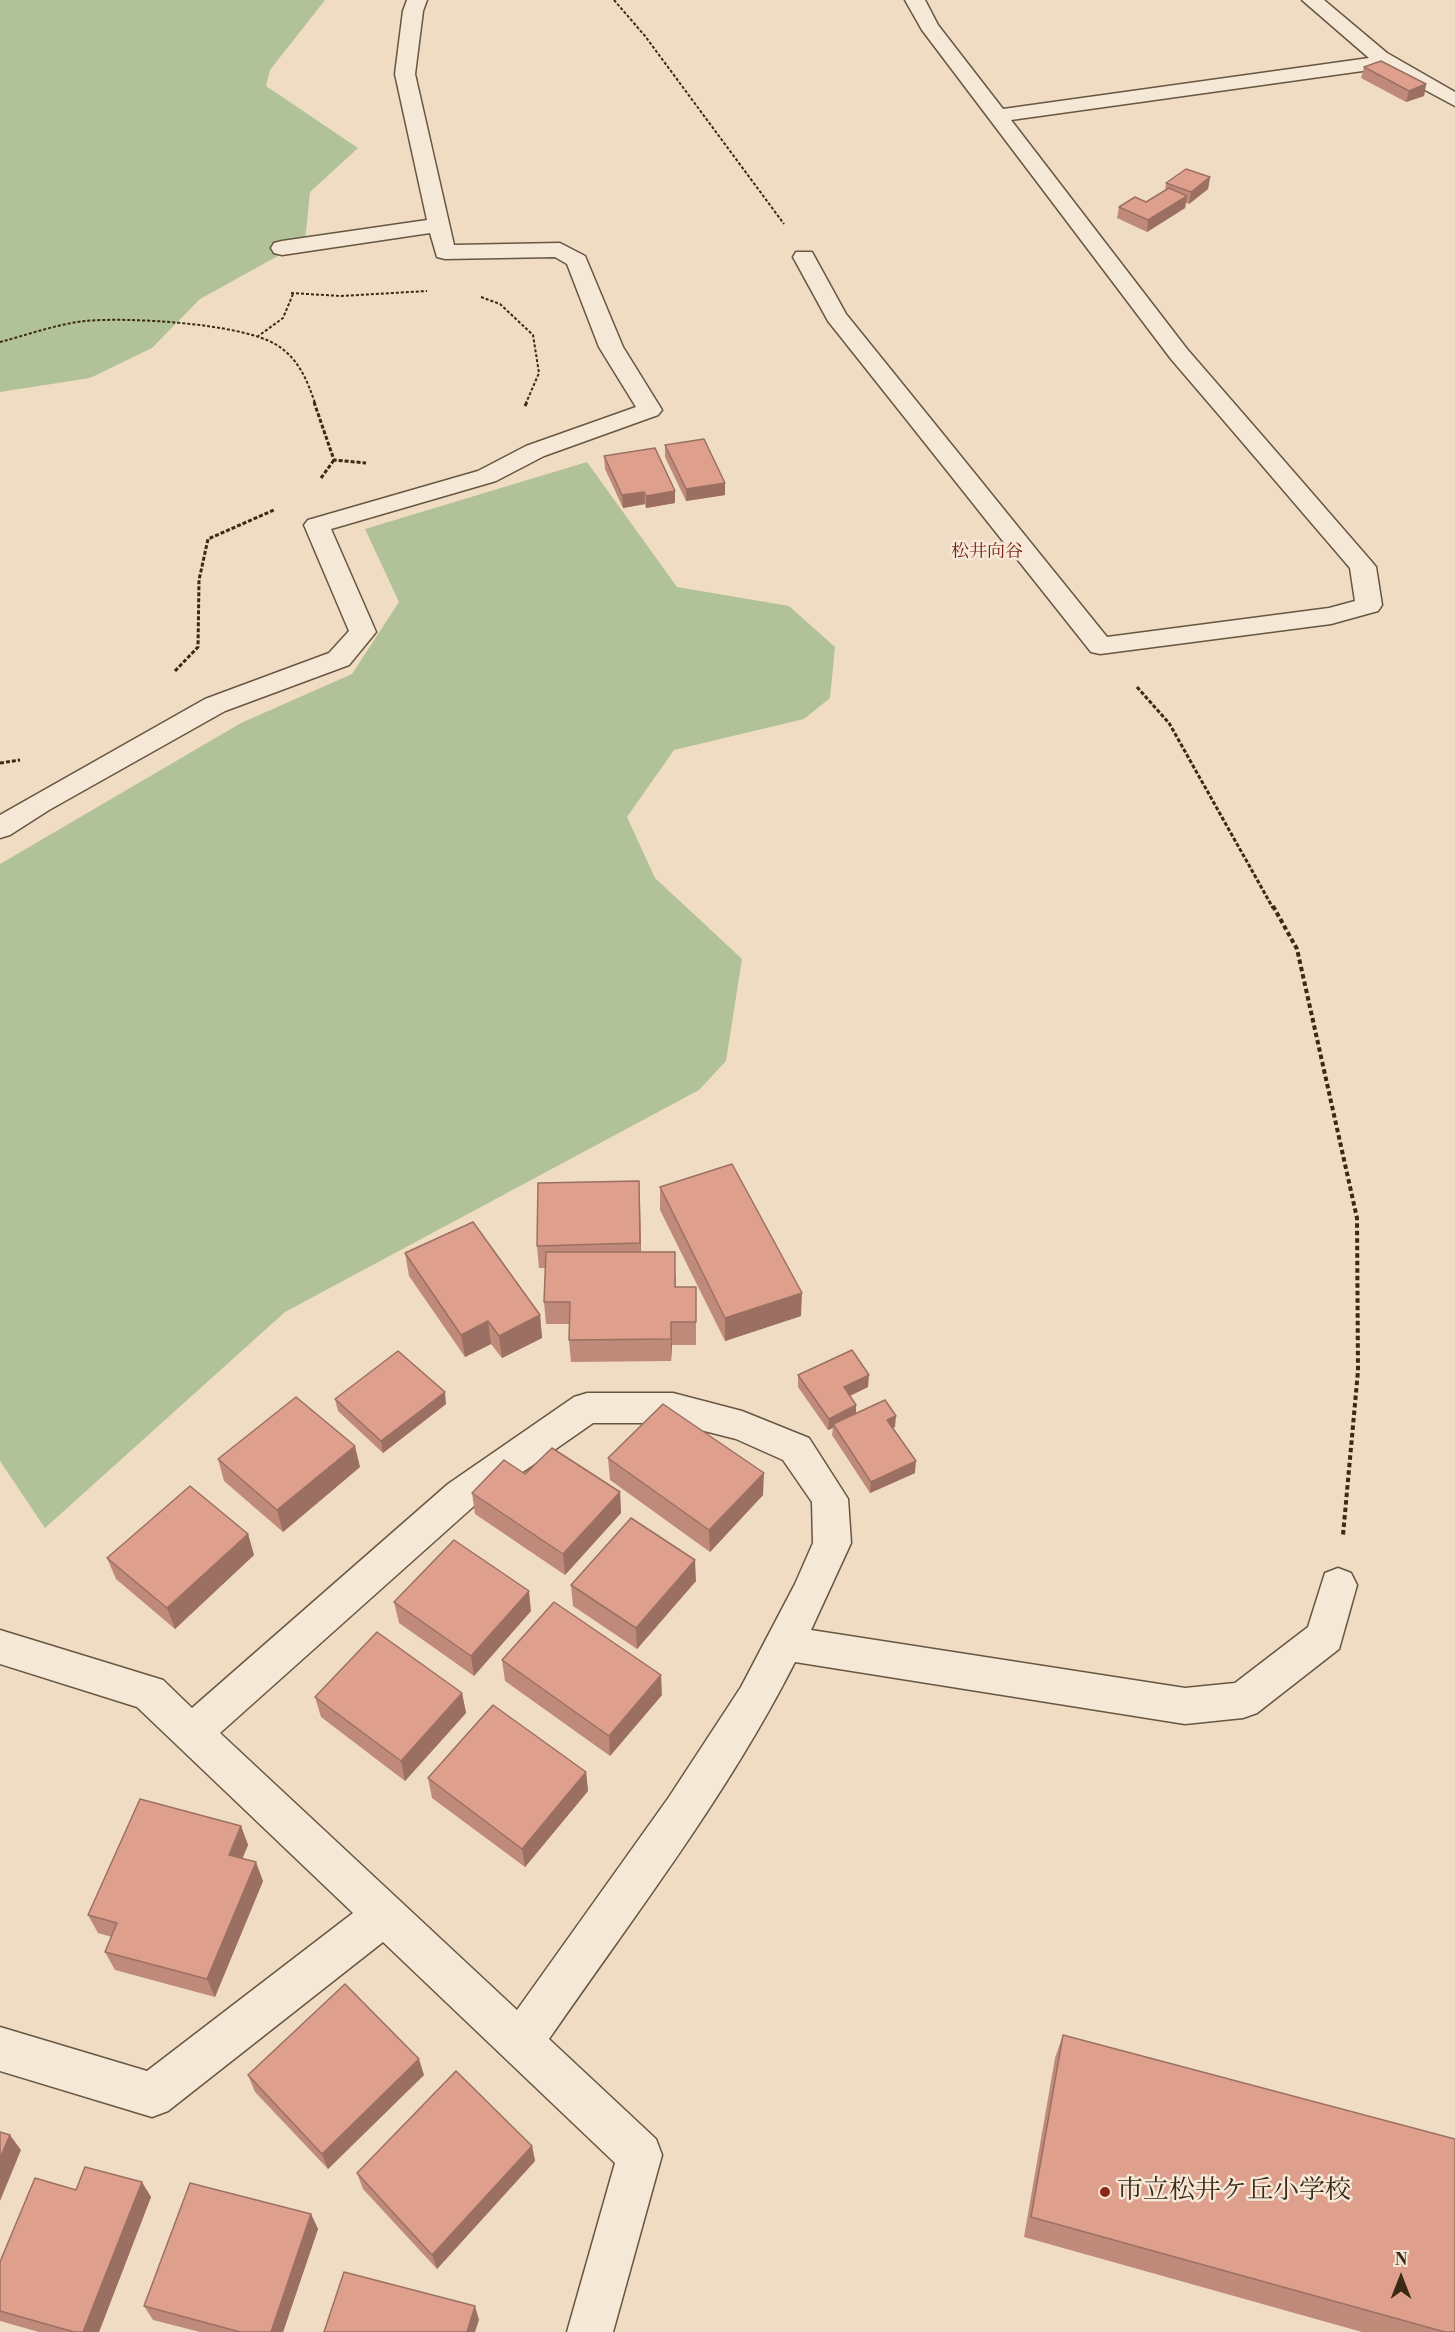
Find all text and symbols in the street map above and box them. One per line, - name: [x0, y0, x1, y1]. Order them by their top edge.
- district label: 松井向谷: [951, 542, 1023, 564]
- place label: 市立松井ケ丘小学校: [1117, 2176, 1351, 2208]
- marker: 市立松井ケ丘小学校: [1098, 2185, 1112, 2199]
- north arrow: [1371, 2248, 1431, 2308]
- text: N: [1395, 2250, 1407, 2270]

